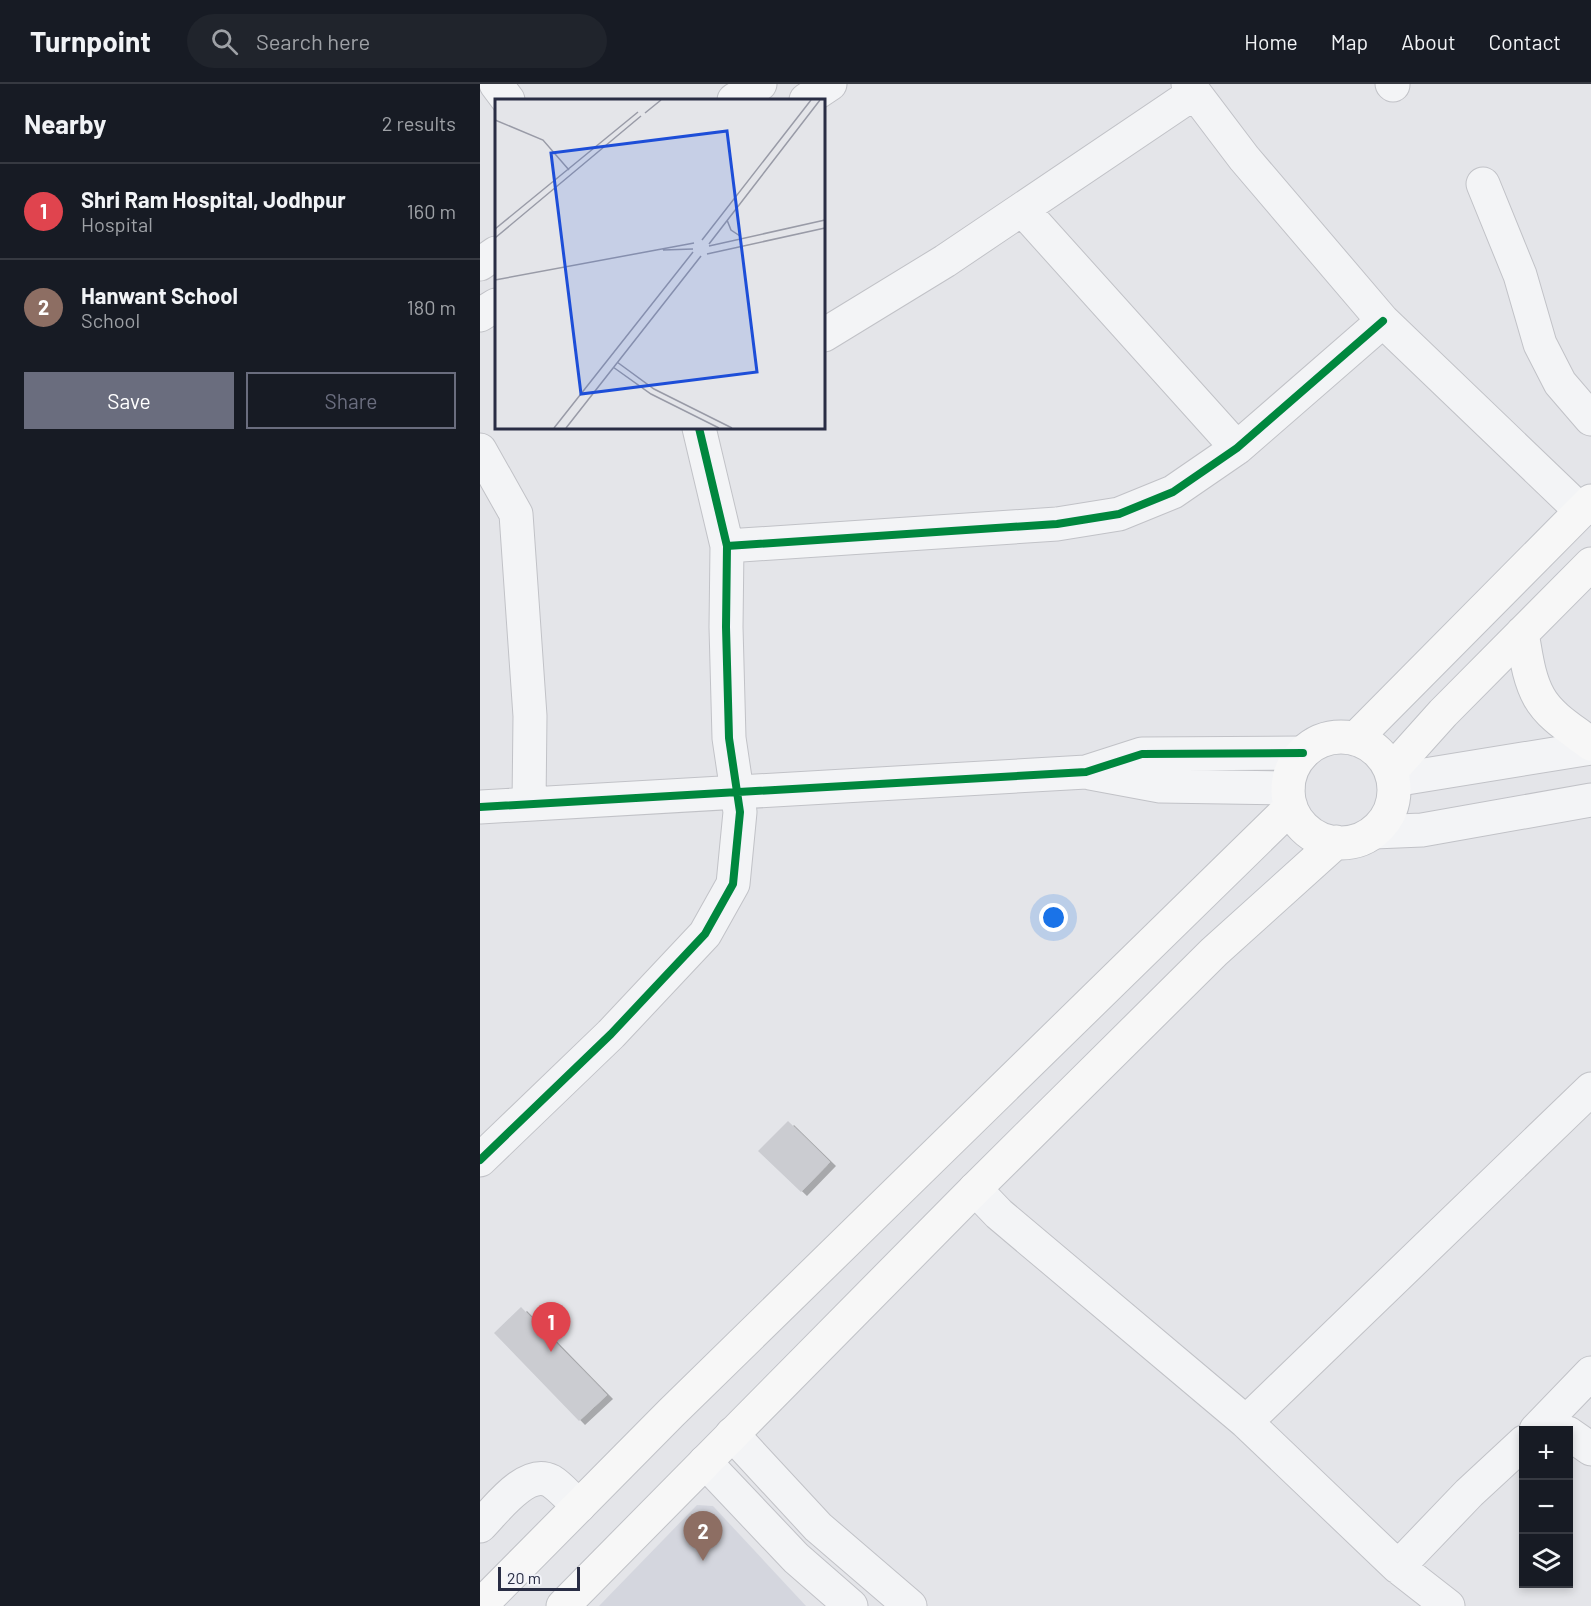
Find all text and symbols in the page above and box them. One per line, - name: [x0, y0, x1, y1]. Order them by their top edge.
- search box: [187, 14, 607, 68]
- text: Turnpoint: [30, 24, 151, 58]
- icon: search: [208, 25, 241, 58]
- text: Search here: [256, 28, 370, 54]
- text: Home: [1244, 29, 1298, 54]
- text: Map: [1331, 29, 1368, 54]
- text: About: [1401, 29, 1456, 54]
- text: Contact: [1489, 29, 1561, 54]
- inset map: [495, 99, 825, 429]
- text: Nearby: [24, 108, 106, 139]
- text: 2 results: [382, 111, 456, 135]
- text: Shri Ram Hospital, Jodhpur: [81, 186, 346, 212]
- text: 1: [40, 199, 47, 223]
- text: 160 m: [407, 199, 456, 223]
- text: Hospital: [81, 212, 153, 236]
- text: Hanwant School: [81, 282, 238, 308]
- text: 2: [38, 295, 49, 319]
- text: 180 m: [407, 295, 456, 319]
- text: School: [81, 308, 140, 332]
- button: Save: [24, 372, 234, 429]
- button: Share: [246, 372, 456, 429]
- your location: [1039, 903, 1068, 932]
- pin: 1: [532, 1302, 570, 1352]
- map controls: [1519, 1426, 1573, 1588]
- button: +: [1519, 1426, 1573, 1480]
- button: −: [1519, 1480, 1573, 1534]
- pin: 2: [684, 1512, 722, 1561]
- button: layers: [1519, 1534, 1573, 1588]
- scale bar: [498, 1564, 580, 1592]
- text: 20 m: [507, 1568, 541, 1587]

